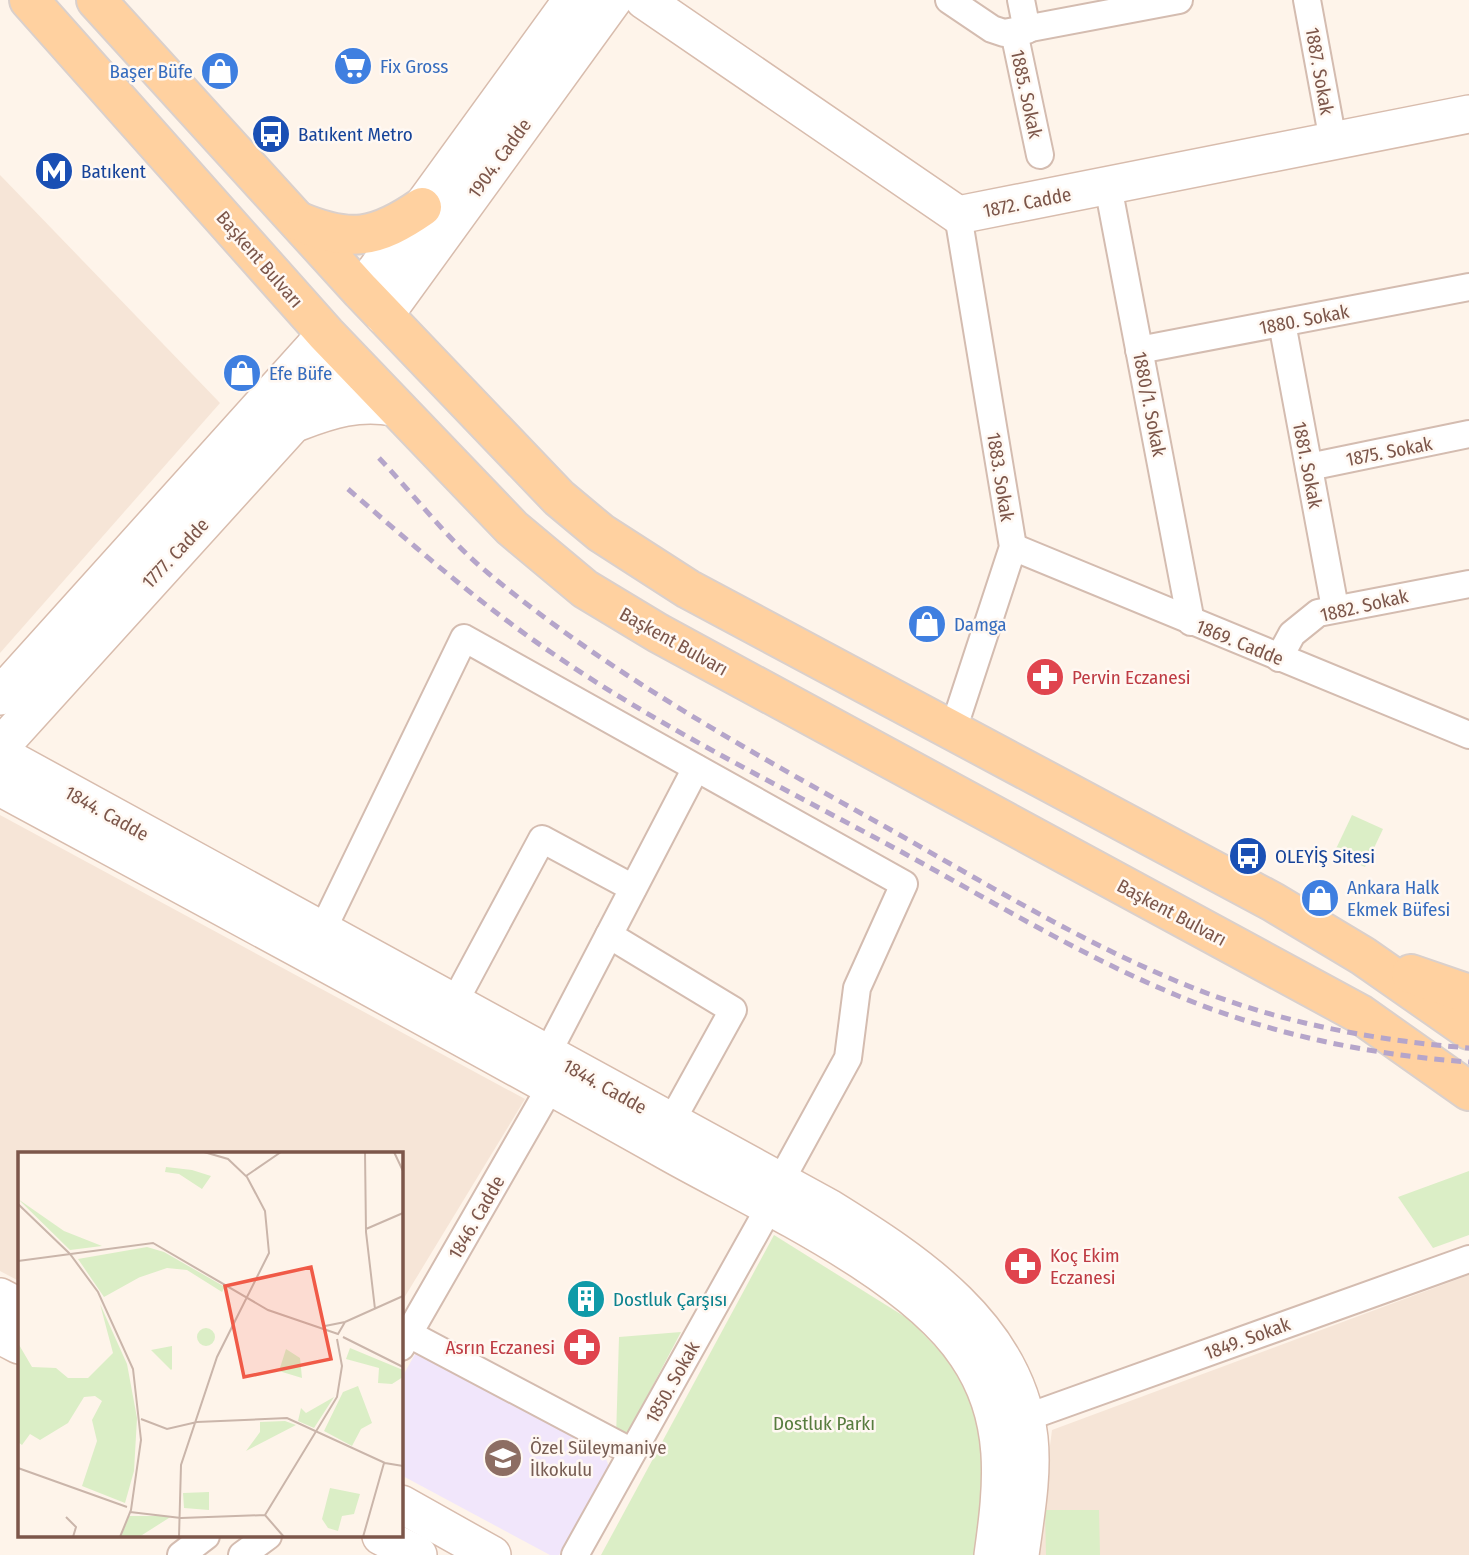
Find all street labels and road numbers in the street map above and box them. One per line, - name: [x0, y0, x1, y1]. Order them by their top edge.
- street label: 1887. Sokak: [1300, 26, 1339, 117]
- street label: 1885. Sokak: [1006, 48, 1047, 141]
- street label: 1904. Cadde: [463, 114, 536, 203]
- street label: 1872. Cadde: [981, 183, 1073, 222]
- street label: Başkent Bulvarı: [211, 206, 308, 312]
- street label: 1880. Sokak: [1257, 299, 1351, 339]
- street label: 1880/1. Sokak: [1128, 350, 1171, 459]
- street label: 1881. Sokak: [1288, 420, 1327, 511]
- street label: 1883. Sokak: [982, 431, 1019, 523]
- street label: 1875. Sokak: [1344, 432, 1434, 471]
- street label: 1777. Cadde: [137, 513, 214, 593]
- street label: 1882. Sokak: [1318, 584, 1410, 627]
- street label: Başkent Bulvarı: [615, 602, 732, 681]
- street label: 1869. Cadde: [1193, 615, 1287, 670]
- street label: 1844. Cadde: [61, 781, 153, 846]
- street label: Başkent Bulvarı: [1113, 874, 1230, 951]
- street label: 1844. Cadde: [559, 1054, 651, 1119]
- street label: 1846. Cadde: [443, 1171, 510, 1263]
- street label: 1849. Sokak: [1201, 1312, 1293, 1365]
- street label: 1850. Sokak: [641, 1337, 704, 1427]

